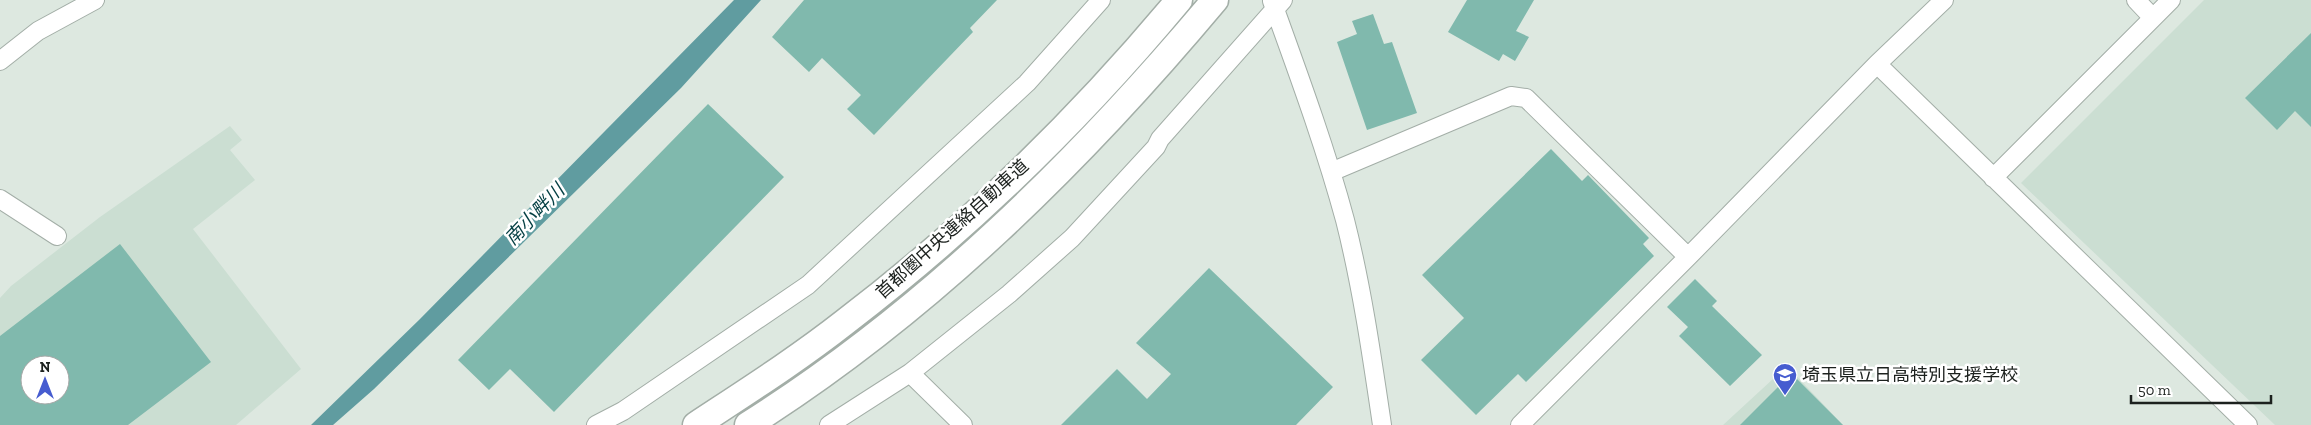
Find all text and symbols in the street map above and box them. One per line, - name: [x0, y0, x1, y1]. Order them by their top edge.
- street label: 首都圏中央連絡自動車道: [871, 155, 1033, 303]
- water label: 南小畔川: [500, 178, 570, 250]
- north arrow: [20, 355, 70, 405]
- text: N: [40, 359, 51, 376]
- school or university icon: 埼玉県立日高特別支援学校: [1772, 362, 1798, 396]
- place label: 埼玉県立日高特別支援学校: [1802, 364, 2018, 386]
- scale bar: [2131, 372, 2271, 404]
- text: 50 m: [2138, 381, 2171, 399]

